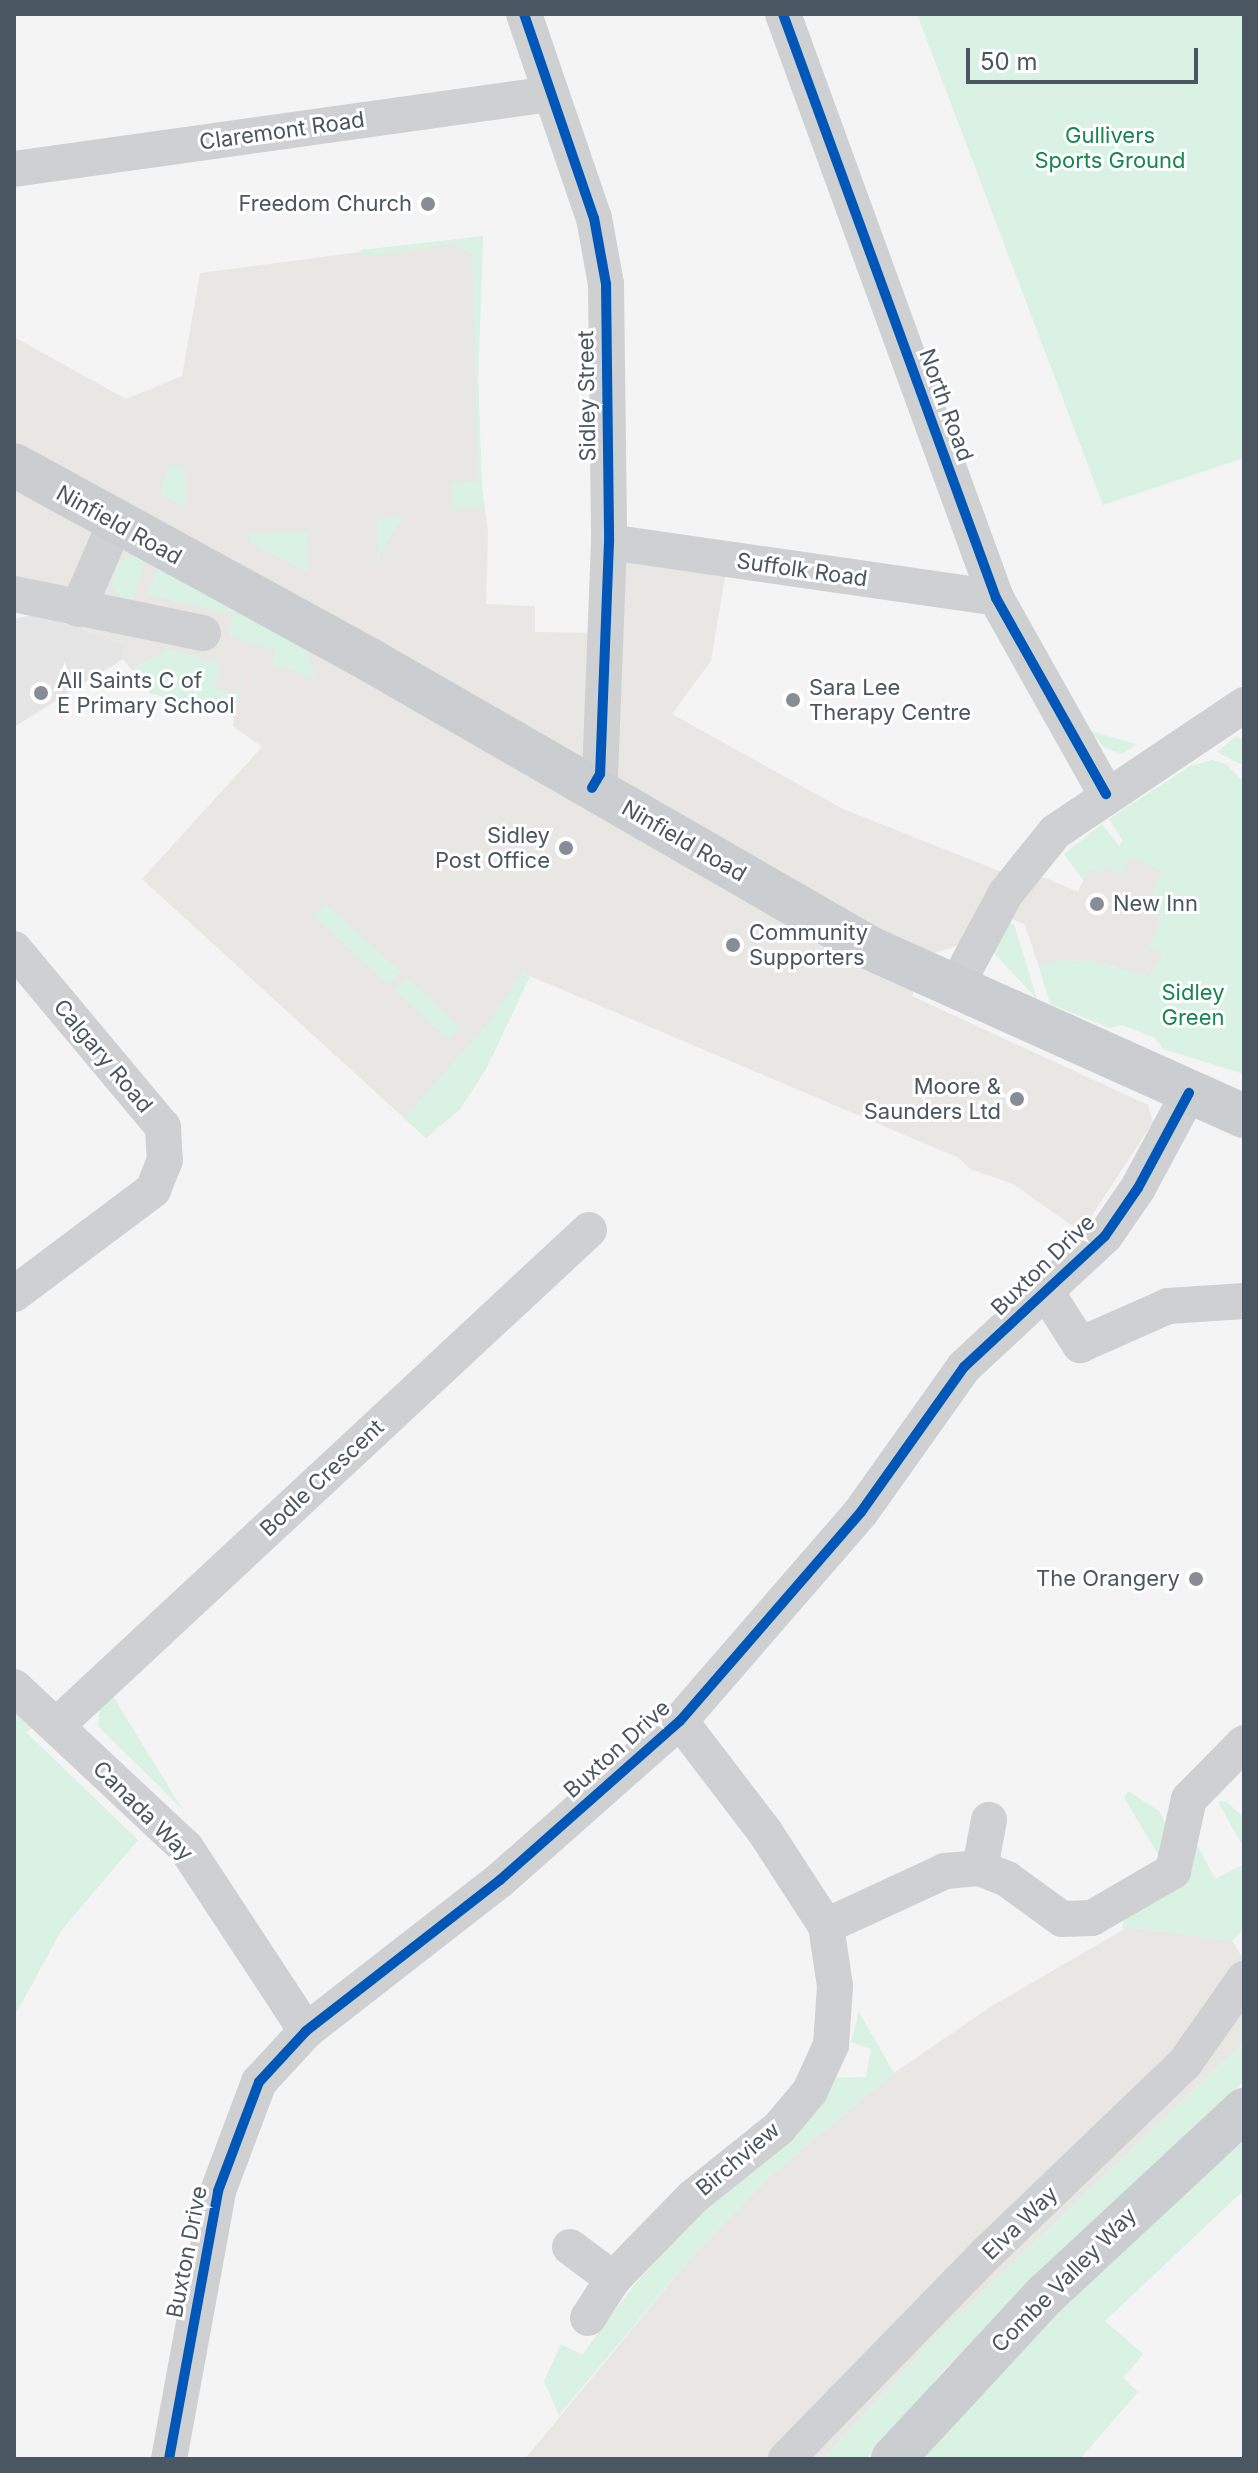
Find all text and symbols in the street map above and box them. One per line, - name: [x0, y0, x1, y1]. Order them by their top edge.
- scale bar: [970, 32, 1202, 82]
- text: 50 m: [980, 47, 1038, 76]
- street label: Claremont Road: [198, 106, 366, 156]
- park label: Gullivers Sports Ground: [1034, 122, 1186, 174]
- place label: Freedom Church: [238, 191, 412, 217]
- marker: Freedom Church: [419, 195, 437, 213]
- street label: Sidley Street: [573, 330, 601, 462]
- street label: North Road: [913, 345, 979, 465]
- street label: Ninfield Road: [52, 480, 186, 570]
- street label: Suffolk Road: [735, 548, 869, 592]
- place label: All Saints C of E Primary School: [57, 667, 235, 718]
- place label: Sara Lee Therapy Centre: [809, 674, 971, 726]
- marker: All Saints C of E Primary School: [32, 684, 50, 702]
- marker: Sara Lee Therapy Centre: [784, 691, 802, 709]
- street label: Ninfield Road: [617, 795, 751, 887]
- place label: Sidley Post Office: [435, 822, 550, 874]
- marker: Sidley Post Office: [557, 839, 575, 857]
- place label: New Inn: [1113, 891, 1198, 917]
- marker: New Inn: [1088, 895, 1106, 913]
- place label: Community Supporters: [749, 919, 868, 970]
- marker: Community Supporters: [724, 936, 742, 954]
- park label: Sidley Green: [1161, 979, 1225, 1030]
- street label: Calgary Road: [48, 994, 158, 1118]
- place label: Moore & Saunders Ltd: [864, 1073, 1001, 1124]
- marker: Moore & Saunders Ltd: [1008, 1090, 1026, 1108]
- street label: Buxton Drive: [986, 1209, 1100, 1321]
- street label: Bodle Crescent: [255, 1414, 389, 1542]
- place label: The Orangery: [1036, 1566, 1180, 1592]
- marker: The Orangery: [1187, 1570, 1205, 1588]
- street label: Buxton Drive: [558, 1694, 676, 1804]
- street label: Canada Way: [87, 1755, 199, 1867]
- street label: Birchview: [691, 2116, 785, 2202]
- street label: Elva Way: [977, 2181, 1063, 2265]
- street label: Buxton Drive: [161, 2184, 213, 2320]
- street label: Combe Valley Way: [986, 2202, 1142, 2358]

